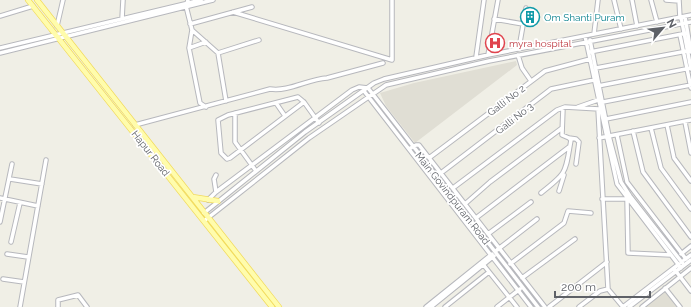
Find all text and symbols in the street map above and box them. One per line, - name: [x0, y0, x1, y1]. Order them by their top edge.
- building icon: Om Shanti Puram: [519, 6, 541, 28]
- north arrow: [643, 8, 683, 48]
- place label: Om Shanti Puram: [544, 12, 625, 23]
- text: N: [664, 17, 679, 30]
- hospital icon: myra hospital: [484, 32, 506, 54]
- place label: myra hospital: [509, 38, 572, 49]
- street label: Galli No 2: [485, 83, 527, 118]
- street label: Galli No 3: [493, 100, 535, 136]
- street label: Hapur Road: [129, 128, 172, 178]
- street label: Main Govindpuram Road: [413, 150, 492, 247]
- scale bar: [555, 273, 650, 299]
- text: 200 m: [561, 280, 596, 294]

